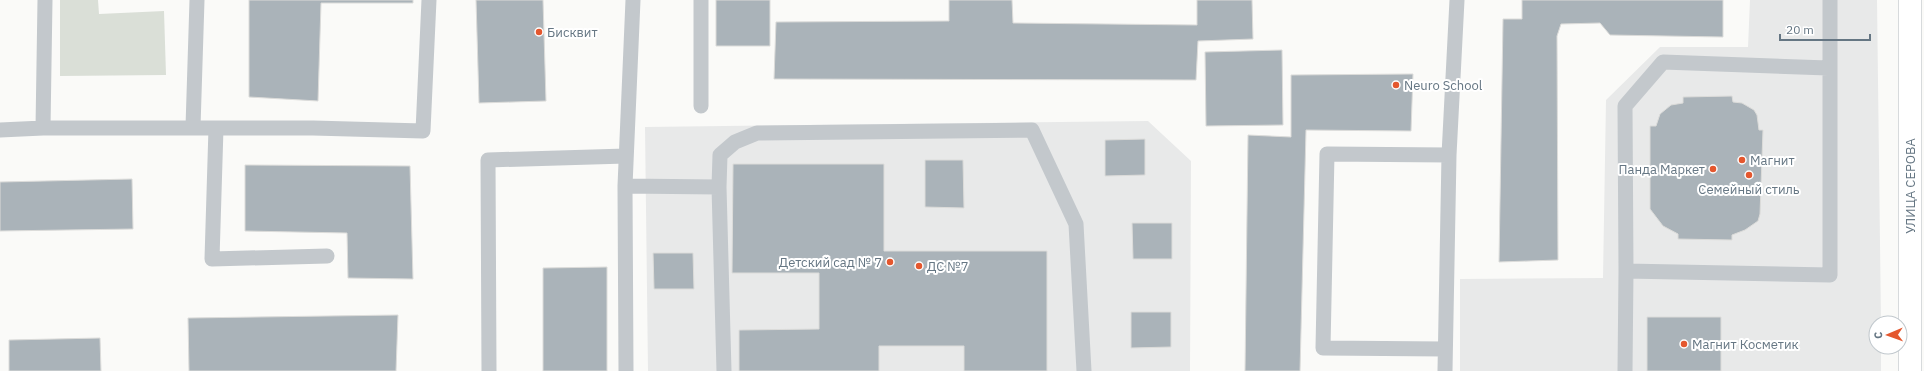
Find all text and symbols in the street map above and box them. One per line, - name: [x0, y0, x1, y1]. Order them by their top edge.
- scale bar: [1780, 16, 1870, 42]
- text: 20 m: [1786, 22, 1814, 37]
- place label: Бисквит: [547, 24, 598, 41]
- marker: Бисквит: [534, 27, 544, 37]
- place label: Neuro School: [1404, 77, 1483, 94]
- marker: Neuro School: [1391, 80, 1401, 90]
- street label: УЛИЦА СЕРОВА: [1902, 138, 1919, 234]
- place label: Магнит: [1750, 152, 1795, 169]
- marker: Магнит: [1737, 155, 1747, 165]
- place label: Панда Маркет: [1619, 161, 1705, 178]
- marker: Панда Маркет: [1708, 164, 1718, 174]
- marker: Семейный стиль: [1744, 170, 1754, 180]
- place label: Семейный стиль: [1698, 181, 1800, 198]
- place label: Детский сад № 7: [779, 254, 882, 271]
- marker: Детский сад № 7: [885, 257, 895, 267]
- place label: ДС №7: [927, 258, 968, 275]
- marker: ДС №7: [914, 261, 924, 271]
- north arrow: [1868, 315, 1908, 355]
- text: С: [1871, 332, 1885, 339]
- place label: Магнит Косметик: [1692, 336, 1799, 353]
- marker: Магнит Косметик: [1679, 339, 1689, 349]

